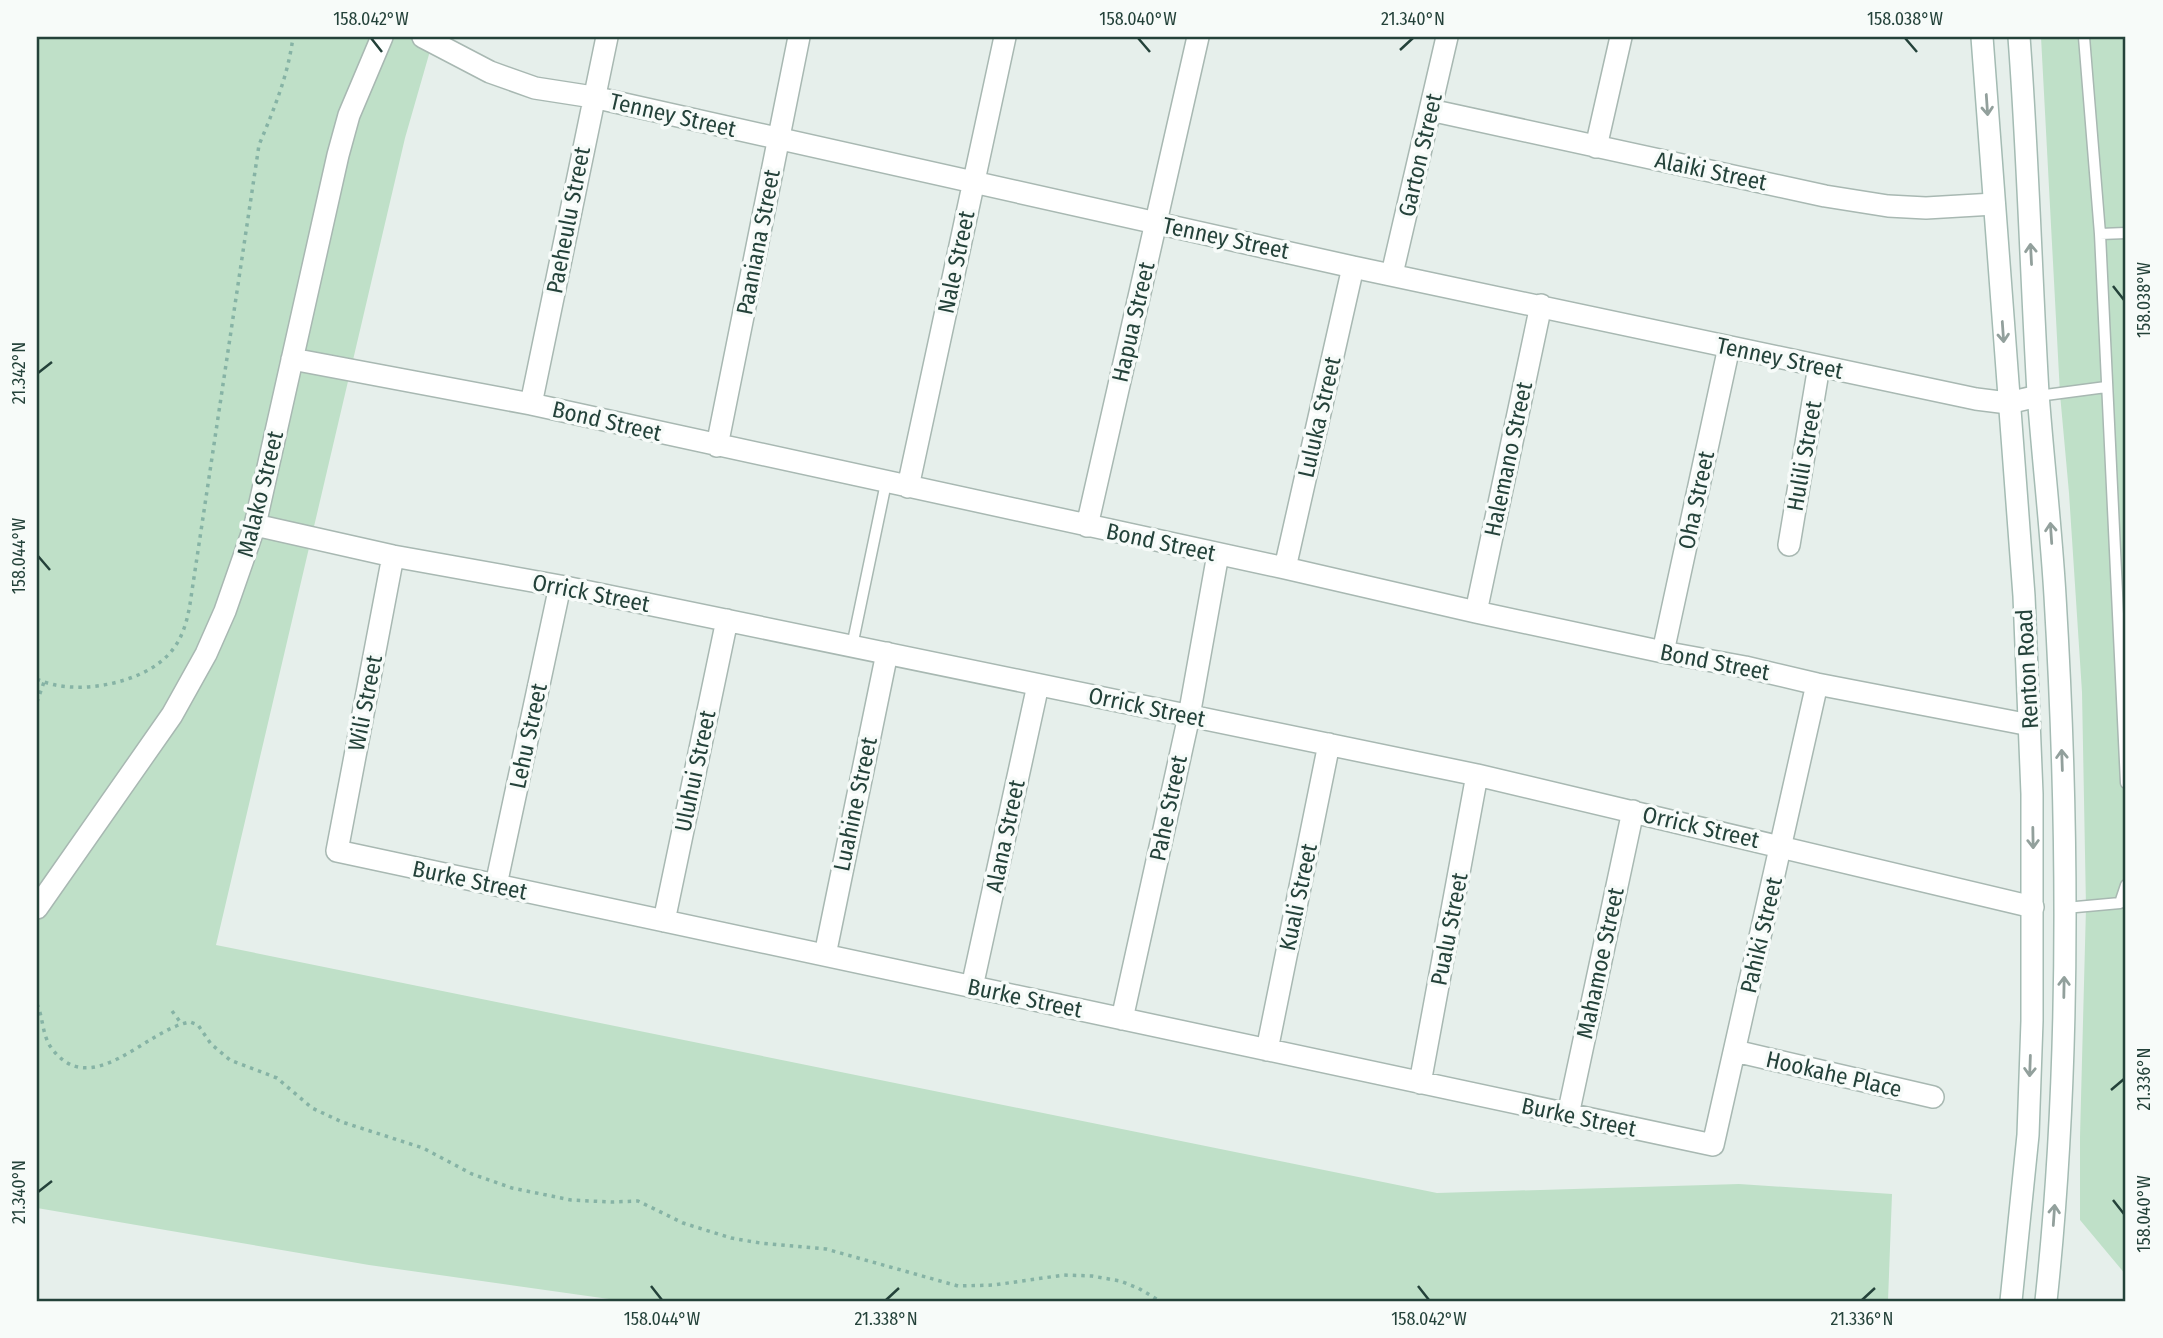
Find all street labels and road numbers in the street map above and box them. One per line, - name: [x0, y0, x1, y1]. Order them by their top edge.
- street label: Tenney Street: [607, 87, 739, 143]
- street label: Garton Street: [1392, 90, 1448, 219]
- street label: Paeheulu Street: [540, 144, 596, 296]
- street label: Alaiki Street: [1653, 145, 1770, 197]
- street label: Paaniana Street: [730, 166, 786, 317]
- street label: Nale Street: [931, 208, 981, 316]
- street label: Tenney Street: [1160, 211, 1292, 265]
- street label: Hapua Street: [1106, 259, 1161, 385]
- street label: Tenney Street: [1714, 331, 1846, 385]
- street label: Luluka Street: [1291, 353, 1347, 480]
- street label: Halemano Street: [1478, 379, 1538, 539]
- street label: Bond Street: [550, 395, 665, 447]
- street label: Hulili Street: [1781, 398, 1828, 513]
- street label: Malako Street: [231, 427, 289, 560]
- street label: Oha Street: [1672, 448, 1720, 552]
- street label: Bond Street: [1104, 517, 1219, 567]
- street label: Orrick Street: [530, 568, 652, 618]
- street label: Renton Road: [2010, 608, 2044, 730]
- street label: Bond Street: [1658, 638, 1773, 686]
- street label: Wili Street: [342, 652, 388, 753]
- street label: Lehu Street: [503, 680, 553, 791]
- street label: Orrick Street: [1086, 681, 1208, 733]
- street label: Uluhui Street: [668, 707, 722, 834]
- street label: Luahine Street: [827, 734, 883, 874]
- street label: Pahe Street: [1143, 752, 1193, 864]
- street label: Alana Street: [979, 777, 1031, 895]
- street label: Orrick Street: [1640, 800, 1762, 854]
- street label: Kuali Street: [1273, 840, 1323, 953]
- street label: Burke Street: [410, 854, 530, 906]
- street label: Pualu Street: [1424, 870, 1474, 988]
- street label: Pahiki Street: [1734, 874, 1788, 996]
- street label: Mahamoe Street: [1570, 884, 1630, 1041]
- street label: Burke Street: [965, 972, 1085, 1024]
- street label: Hookahe Place: [1763, 1045, 1905, 1103]
- street label: Burke Street: [1519, 1091, 1639, 1143]

